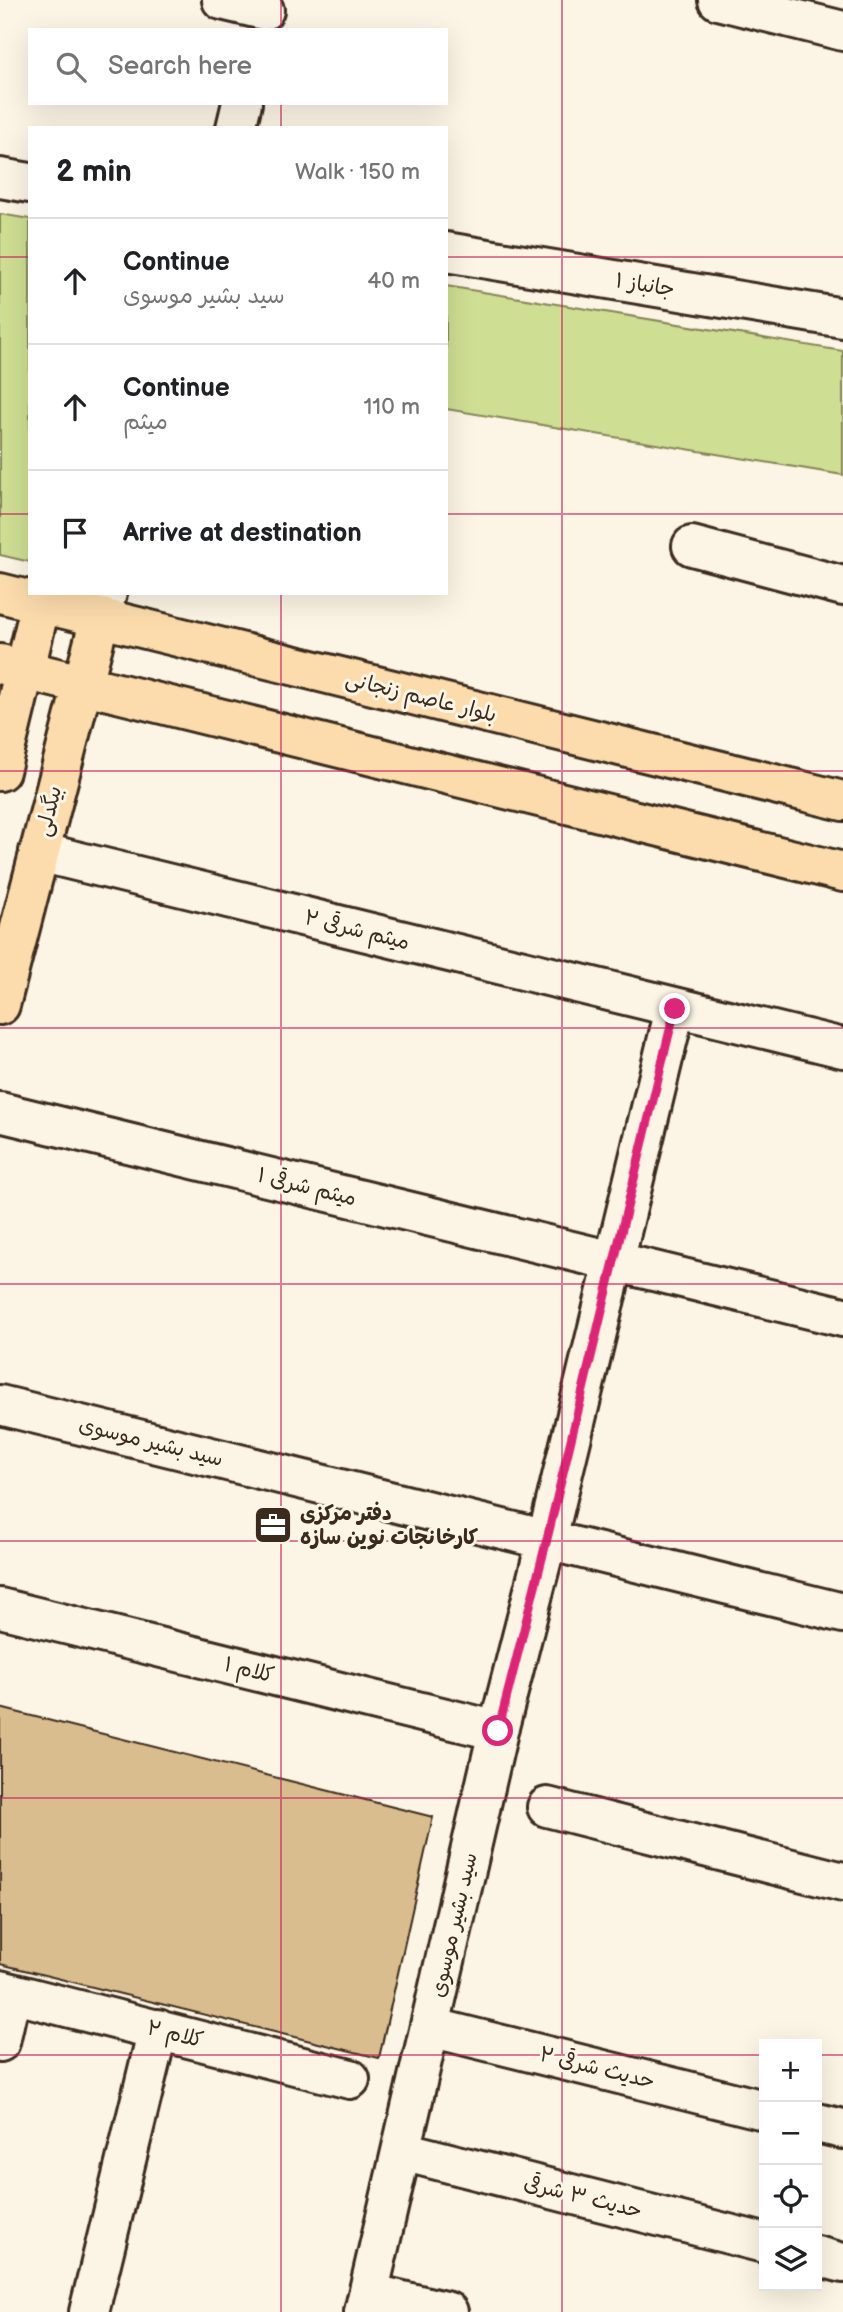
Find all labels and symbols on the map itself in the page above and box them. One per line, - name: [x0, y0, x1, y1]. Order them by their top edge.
- street label: جانباز ۱: [614, 268, 676, 302]
- street label: بلوار عاصم زنجانی: [342, 666, 499, 731]
- street label: بیگدلی: [31, 783, 68, 839]
- street label: میثم شرقی ۲: [301, 904, 413, 958]
- route end: [659, 993, 690, 1024]
- street label: میثم شرقی ۱: [254, 1162, 359, 1214]
- street label: سید بشیر موسوی: [76, 1412, 226, 1472]
- place label: دفتر مرکزی کارخانجات نوین سازه: [300, 1501, 479, 1550]
- office icon: دفتر مرکزی کارخانجات نوین سازه: [252, 1504, 294, 1546]
- street label: کلام ۱: [221, 1652, 277, 1691]
- route start: [482, 1715, 513, 1746]
- street label: سید بشیر موسوی: [425, 1850, 483, 2000]
- street label: کلام ۲: [144, 2015, 206, 2056]
- street label: حدیث شرقی ۲: [537, 2041, 657, 2094]
- street label: حدیث ۳ شرقی: [521, 2169, 645, 2224]

